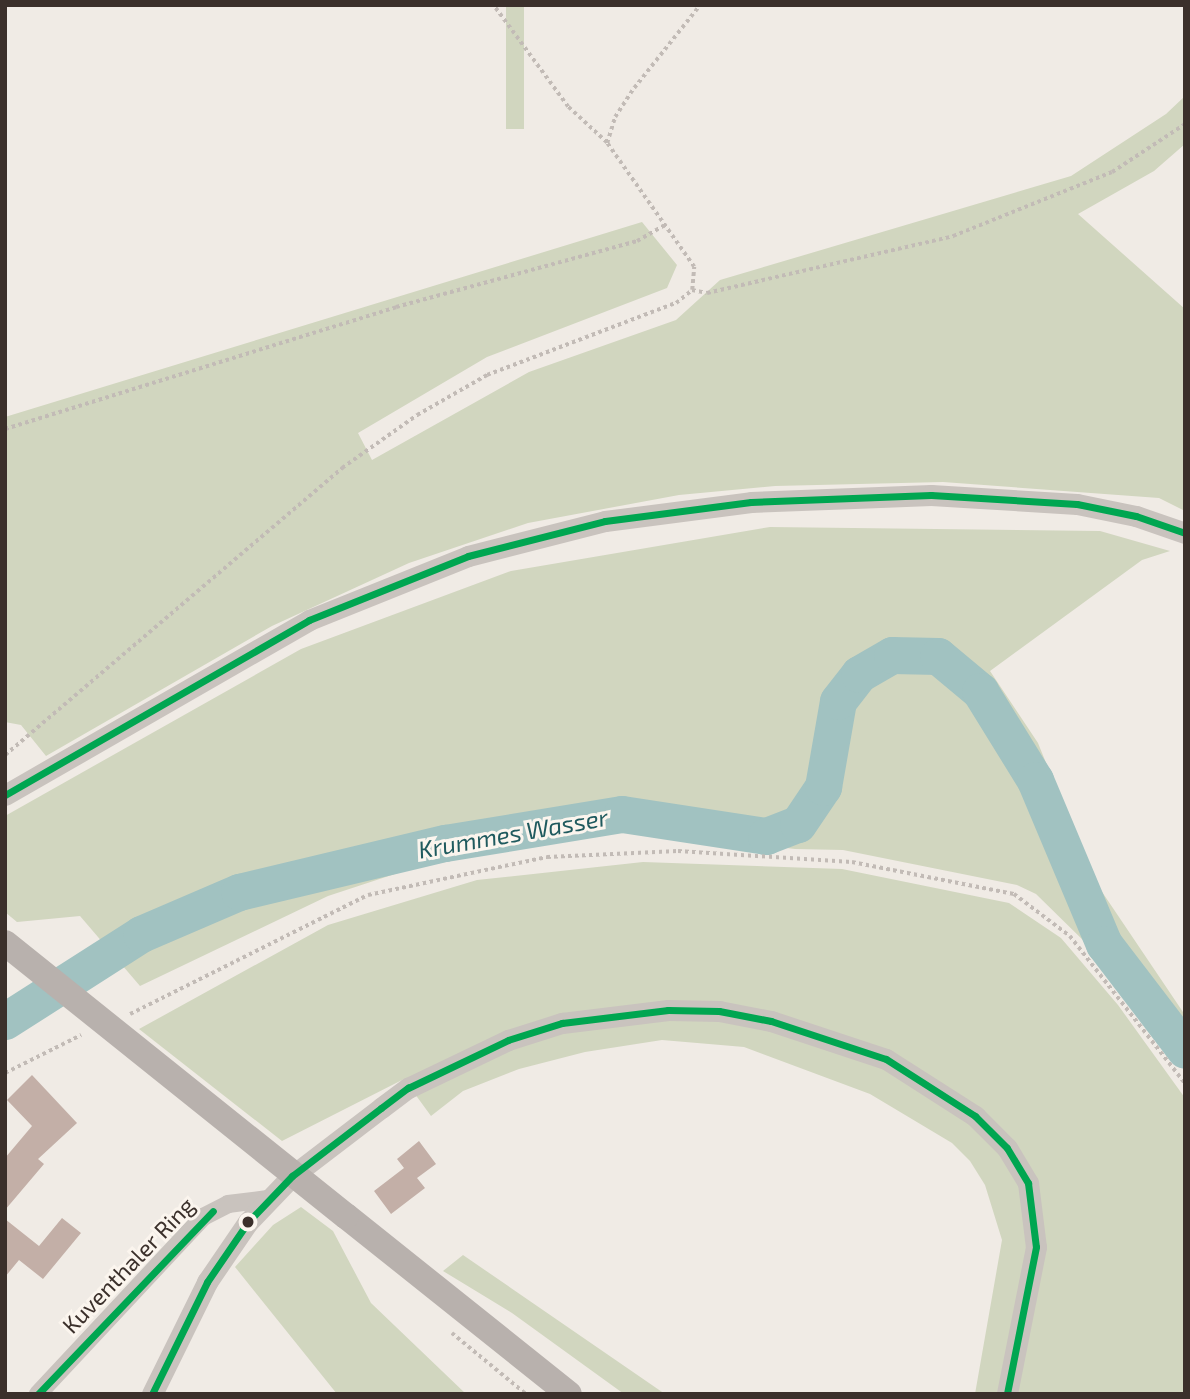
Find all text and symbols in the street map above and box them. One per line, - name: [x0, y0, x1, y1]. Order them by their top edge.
- water label: Krummes Wasser: [416, 802, 610, 864]
- street label: Kuventhaler Ring: [56, 1191, 200, 1339]
- unlabelled marker: [241, 1215, 255, 1229]

